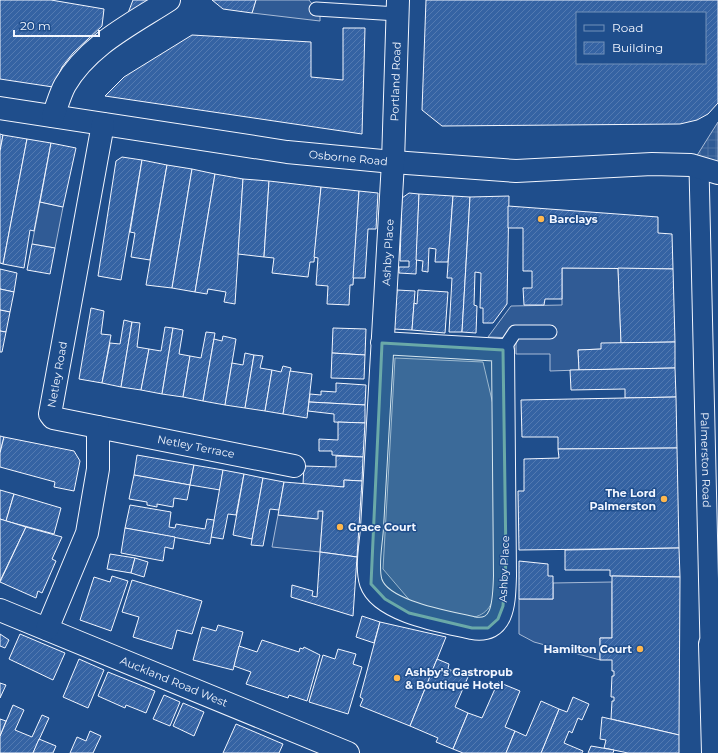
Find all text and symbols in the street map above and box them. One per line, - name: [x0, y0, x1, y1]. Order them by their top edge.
- scale bar: [14, 12, 99, 38]
- legend: [576, 12, 706, 64]
- text: 20 m: [20, 18, 51, 33]
- text: Road: [612, 20, 643, 35]
- text: Building: [612, 40, 663, 55]
- street label: Portland Road: [387, 41, 404, 122]
- street label: Osborne Road: [308, 147, 388, 168]
- place label: Barclays: [549, 212, 598, 226]
- marker: Barclays: [536, 214, 546, 224]
- street label: Ashby Place: [379, 218, 397, 286]
- street label: Netley Road: [44, 340, 70, 409]
- street label: Palmerston Road: [698, 412, 714, 508]
- street label: Netley Terrace: [156, 432, 236, 461]
- place label: The Lord Palmerston: [590, 486, 656, 513]
- marker: The Lord Palmerston: [659, 494, 669, 504]
- place label: Grace Court: [348, 520, 417, 534]
- marker: Grace Court: [335, 522, 345, 532]
- street label: Ashby Place: [496, 535, 512, 603]
- place label: Hamilton Court: [543, 642, 632, 656]
- marker: Hamilton Court: [635, 644, 645, 654]
- street label: Auckland Road West: [118, 653, 230, 710]
- place label: Ashby's Gastropub & Boutique Hotel: [404, 665, 513, 692]
- marker: Ashby's Gastropub & Boutique Hotel: [392, 673, 402, 683]

